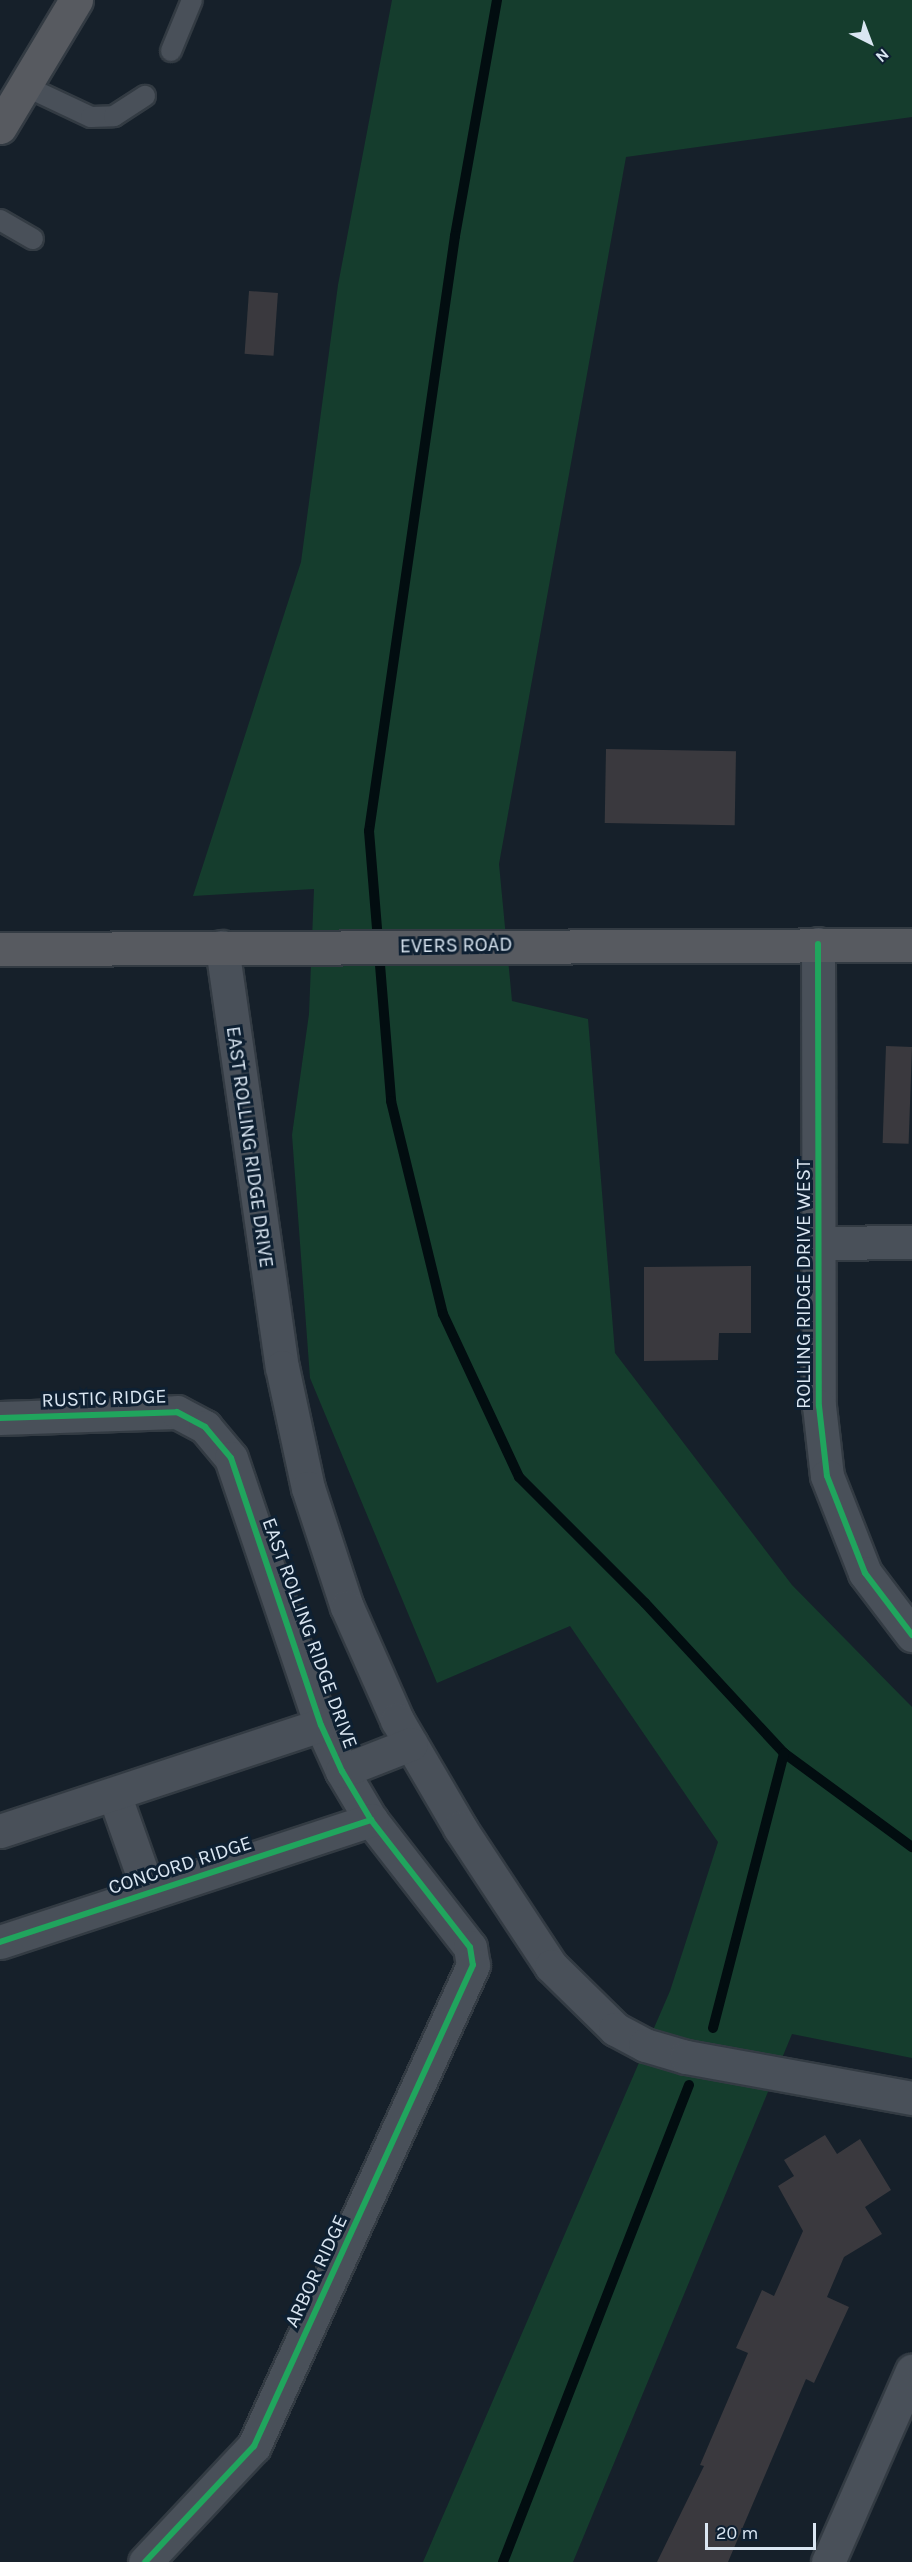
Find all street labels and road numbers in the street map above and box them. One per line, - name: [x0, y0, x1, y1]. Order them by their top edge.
- street label: EVERS ROAD: [399, 932, 513, 958]
- street label: EAST ROLLING RIDGE DRIVE: [221, 1025, 279, 1269]
- street label: ROLLING RIDGE DRIVE WEST: [791, 1159, 815, 1409]
- street label: RUSTIC RIDGE: [41, 1384, 167, 1412]
- street label: EAST ROLLING RIDGE DRIVE: [257, 1514, 363, 1752]
- street label: CONCORD RIDGE: [105, 1831, 255, 1899]
- street label: ARBOR RIDGE: [280, 2211, 352, 2331]

